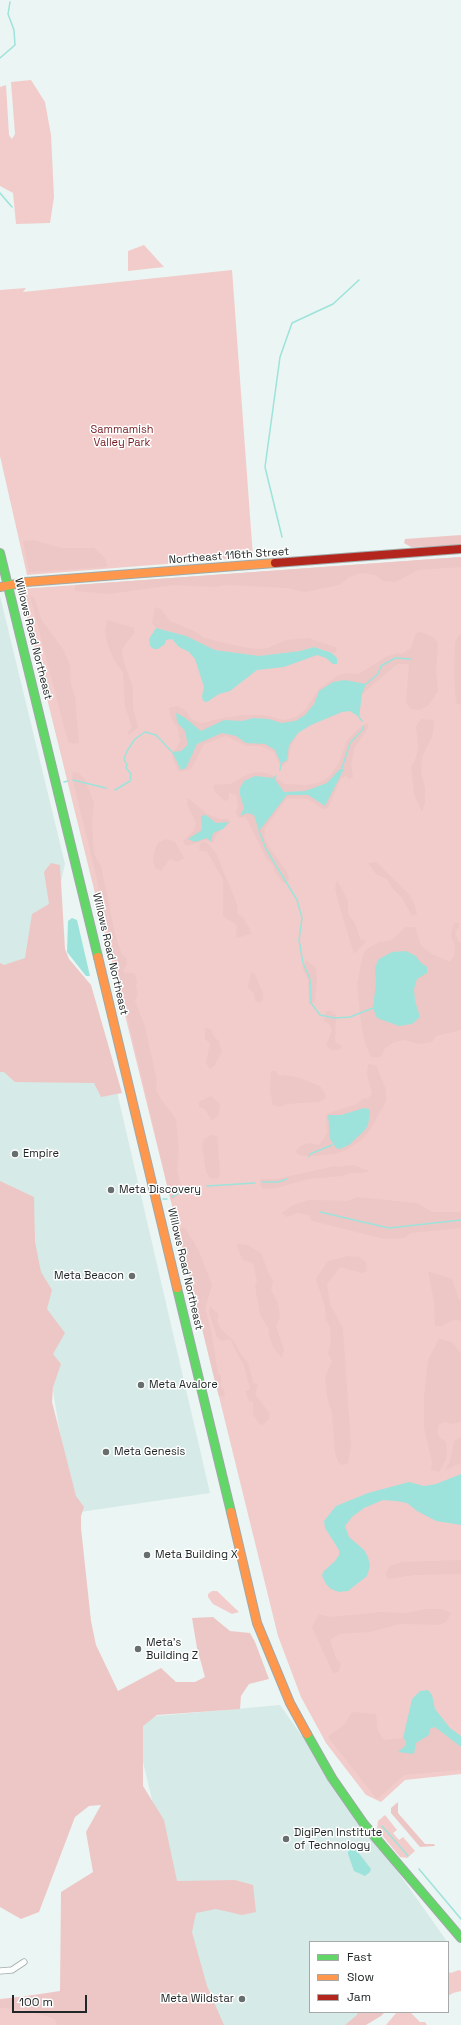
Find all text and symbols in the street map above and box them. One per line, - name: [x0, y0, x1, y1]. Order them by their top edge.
- park label: Sammamish Valley Park: [90, 423, 154, 449]
- street label: Northeast 116th Street: [168, 545, 290, 567]
- street label: Willows Road Northeast: [11, 577, 55, 701]
- street label: Willows Road Northeast: [89, 892, 131, 1016]
- place label: Empire: [23, 1147, 59, 1161]
- marker: Empire: [10, 1149, 20, 1159]
- place label: Meta Discovery: [119, 1183, 201, 1197]
- marker: Meta Discovery: [106, 1185, 116, 1195]
- street label: Willows Road Northeast: [164, 1207, 206, 1331]
- place label: Meta Beacon: [54, 1269, 124, 1283]
- marker: Meta Beacon: [127, 1271, 137, 1281]
- place label: Meta Avalore: [149, 1378, 218, 1392]
- marker: Meta Avalore: [136, 1380, 146, 1390]
- place label: Meta Genesis: [114, 1445, 185, 1459]
- marker: Meta Genesis: [101, 1447, 111, 1457]
- place label: Meta Building X: [155, 1548, 238, 1562]
- marker: Meta Building X: [142, 1550, 152, 1560]
- place label: Meta's Building Z: [146, 1636, 198, 1662]
- marker: Meta's Building Z: [133, 1644, 143, 1654]
- place label: DigiPen Institute of Technology: [294, 1826, 382, 1852]
- marker: DigiPen Institute of Technology: [281, 1834, 291, 1844]
- legend: [309, 1941, 449, 2013]
- text: Fast: [347, 1949, 372, 1965]
- text: Slow: [347, 1969, 374, 1985]
- scale bar: [14, 1987, 89, 2013]
- text: Jam: [347, 1989, 371, 2005]
- place label: Meta Wildstar: [161, 1992, 234, 2006]
- text: 100 m: [19, 1994, 53, 2010]
- marker: Meta Wildstar: [237, 1994, 247, 2004]

